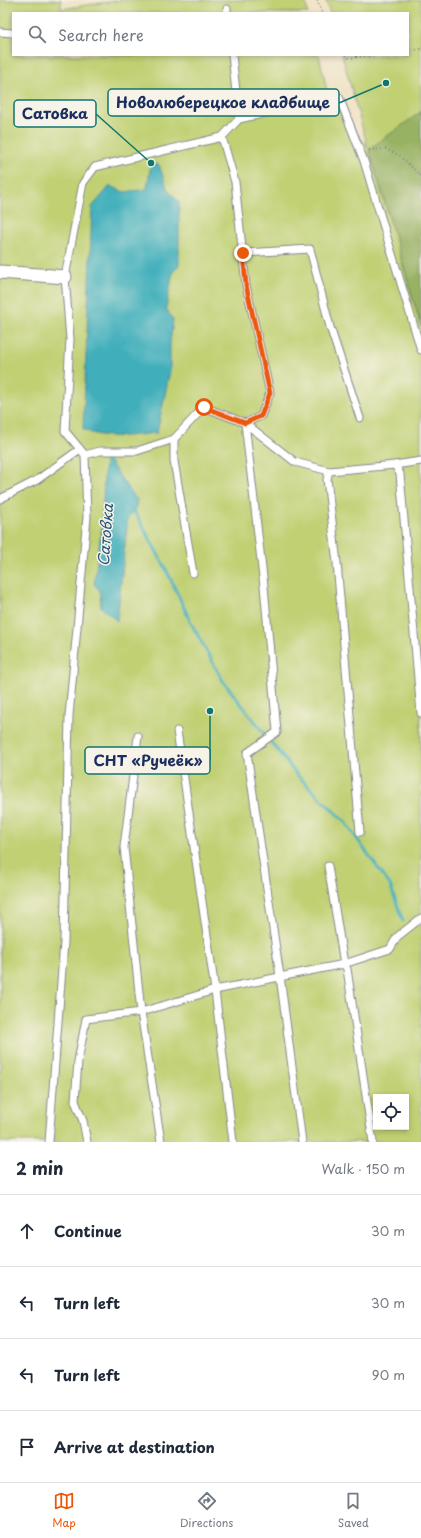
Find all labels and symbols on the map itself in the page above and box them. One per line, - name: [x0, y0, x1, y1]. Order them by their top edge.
- callout: Новолюберецкое кладбище: [108, 89, 339, 116]
- text: Новолюберецкое кладбище: [116, 90, 331, 113]
- callout: Сатовка: [14, 100, 96, 127]
- text: Сатовка: [22, 101, 88, 124]
- route end: [234, 244, 252, 262]
- route start: [195, 398, 213, 416]
- water label: Сатовка: [91, 502, 118, 567]
- callout: СНТ «Ручеёк»: [85, 747, 210, 774]
- text: СНТ «Ручеёк»: [94, 748, 202, 771]

